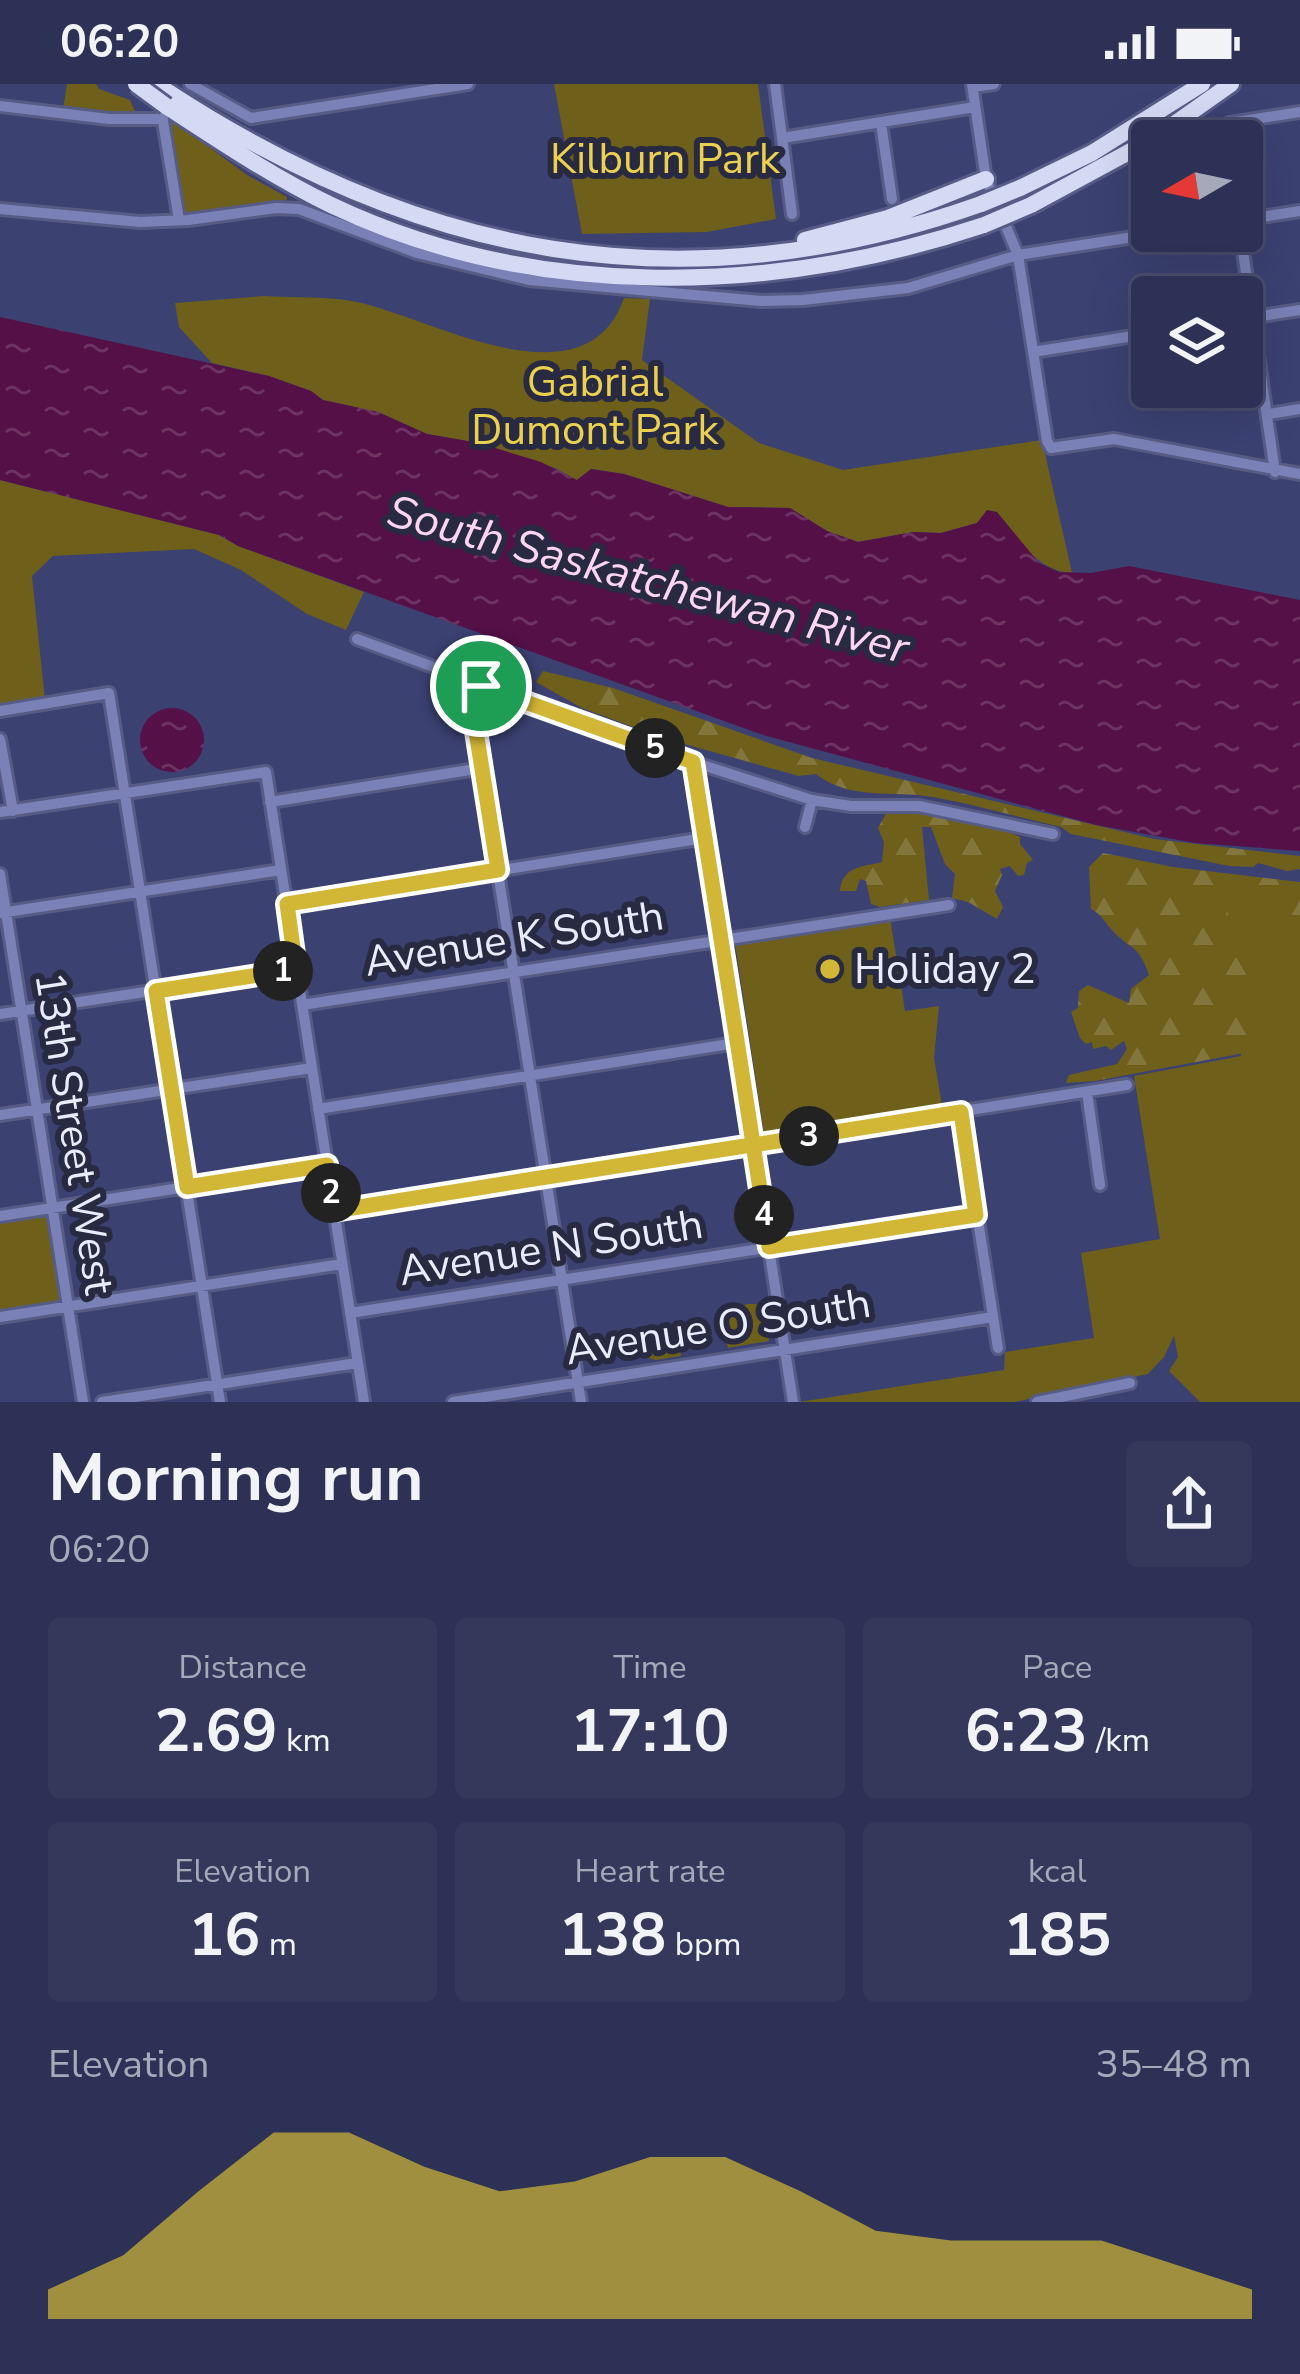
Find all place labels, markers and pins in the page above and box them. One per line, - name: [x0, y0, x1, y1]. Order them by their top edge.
- pin: [430, 635, 532, 737]
- pin: 5: [625, 718, 685, 778]
- pin: 1: [253, 941, 313, 1001]
- place label: Holiday 2: [854, 941, 1036, 998]
- marker: Holiday 2: [817, 956, 843, 982]
- pin: 3: [779, 1106, 839, 1166]
- pin: 2: [301, 1163, 361, 1223]
- pin: 4: [734, 1185, 794, 1245]

